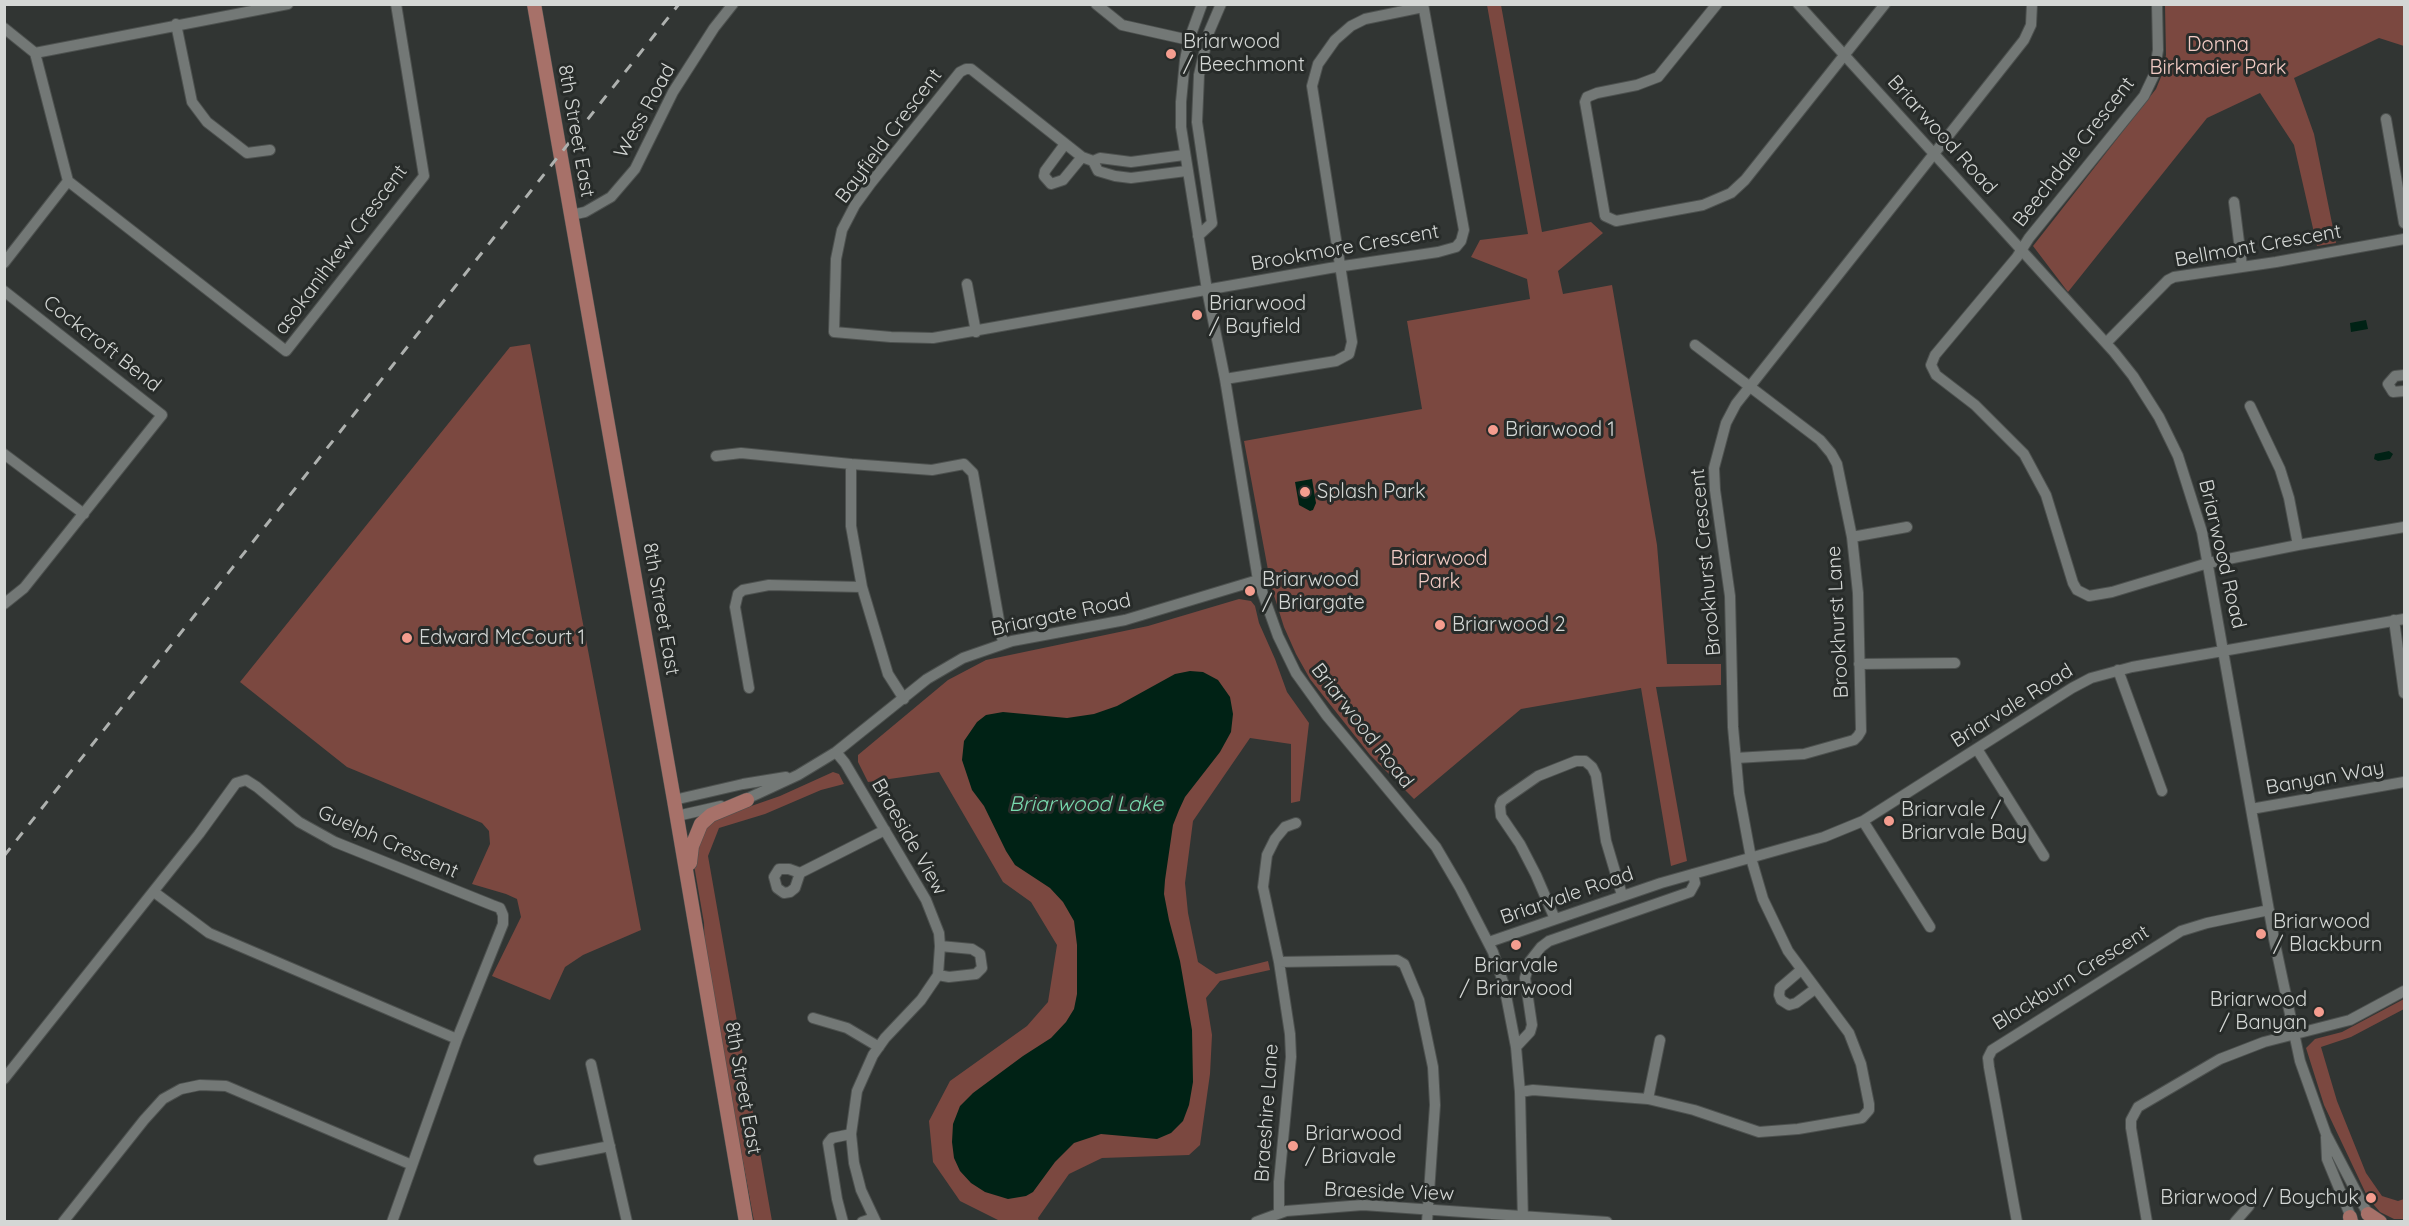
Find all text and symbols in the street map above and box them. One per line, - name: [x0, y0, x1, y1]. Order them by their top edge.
- place label: Briarwood / Beechmont: [1183, 30, 1305, 77]
- park label: Donna Birkmaier Park: [2149, 33, 2287, 80]
- marker: Briarwood / Beechmont: [1164, 47, 1178, 61]
- street label: Wess Road: [609, 60, 681, 162]
- street label: 8th Street East: [553, 63, 599, 199]
- street label: Bayfield Crescent: [831, 64, 947, 208]
- street label: Briarwood Road: [1882, 70, 2002, 200]
- street label: Beechdale Crescent: [2008, 72, 2140, 232]
- street label: asokanihkew Crescent: [269, 160, 413, 340]
- street label: Brookmore Crescent: [1249, 220, 1441, 276]
- street label: Bellmont Crescent: [2173, 220, 2343, 272]
- street label: Cockcroft Bend: [38, 291, 166, 397]
- place label: Briarwood / Bayfield: [1209, 292, 1306, 339]
- marker: Briarwood / Bayfield: [1190, 308, 1204, 322]
- place label: Briarwood 1: [1505, 418, 1615, 442]
- marker: Briarwood 1: [1486, 423, 1500, 437]
- street label: Brookhurst Crescent: [1686, 467, 1726, 657]
- street label: Briarwood Road: [2193, 477, 2251, 631]
- place label: Splash Park: [1317, 480, 1426, 504]
- marker: Splash Park: [1298, 485, 1312, 499]
- street label: 8th Street East: [638, 541, 684, 677]
- street label: Brookhurst Lane: [1822, 545, 1854, 699]
- park label: Briarwood Park: [1390, 547, 1488, 594]
- place label: Briarwood / Briargate: [1262, 568, 1365, 615]
- marker: Briarwood / Briargate: [1243, 584, 1257, 598]
- street label: Briargate Road: [989, 588, 1133, 642]
- place label: Briarwood 2: [1452, 613, 1566, 637]
- marker: Briarwood 2: [1433, 618, 1447, 632]
- place label: Edward McCourt 1: [419, 626, 585, 650]
- marker: Edward McCourt 1: [400, 631, 414, 645]
- street label: Briarwood Road: [1306, 659, 1418, 793]
- street label: Briarvale Road: [1947, 659, 2077, 753]
- street label: Banyan Way: [2264, 756, 2386, 800]
- street label: Braeside View: [866, 775, 952, 899]
- water label: Briarwood Lake: [1009, 792, 1163, 818]
- place label: Briarvale / Briarvale Bay: [1901, 798, 2027, 845]
- street label: Guelph Crescent: [314, 800, 462, 884]
- marker: Briarvale / Briarvale Bay: [1882, 814, 1896, 828]
- street label: Briarvale Road: [1497, 862, 1637, 930]
- place label: Briarwood / Blackburn: [2273, 910, 2382, 957]
- street label: Blackburn Crescent: [1988, 920, 2154, 1036]
- marker: Briarwood / Blackburn: [2254, 927, 2268, 941]
- marker: Briarvale / Briarwood: [1509, 938, 1523, 952]
- place label: Briarvale / Briarwood: [1459, 954, 1573, 1001]
- place label: Briarwood / Banyan: [2210, 988, 2307, 1035]
- marker: Briarwood / Banyan: [2312, 1005, 2326, 1019]
- street label: 8th Street East: [720, 1020, 766, 1156]
- street label: Braeshire Lane: [1250, 1043, 1284, 1183]
- place label: Briarwood / Briavale: [1305, 1122, 1402, 1169]
- marker: Briarwood / Briavale: [1286, 1139, 1300, 1153]
- street label: Braeside View: [1323, 1178, 1455, 1206]
- place label: Briarwood / Boychuk: [2160, 1186, 2359, 1210]
- marker: Briarwood / Boychuk: [2364, 1191, 2378, 1205]

